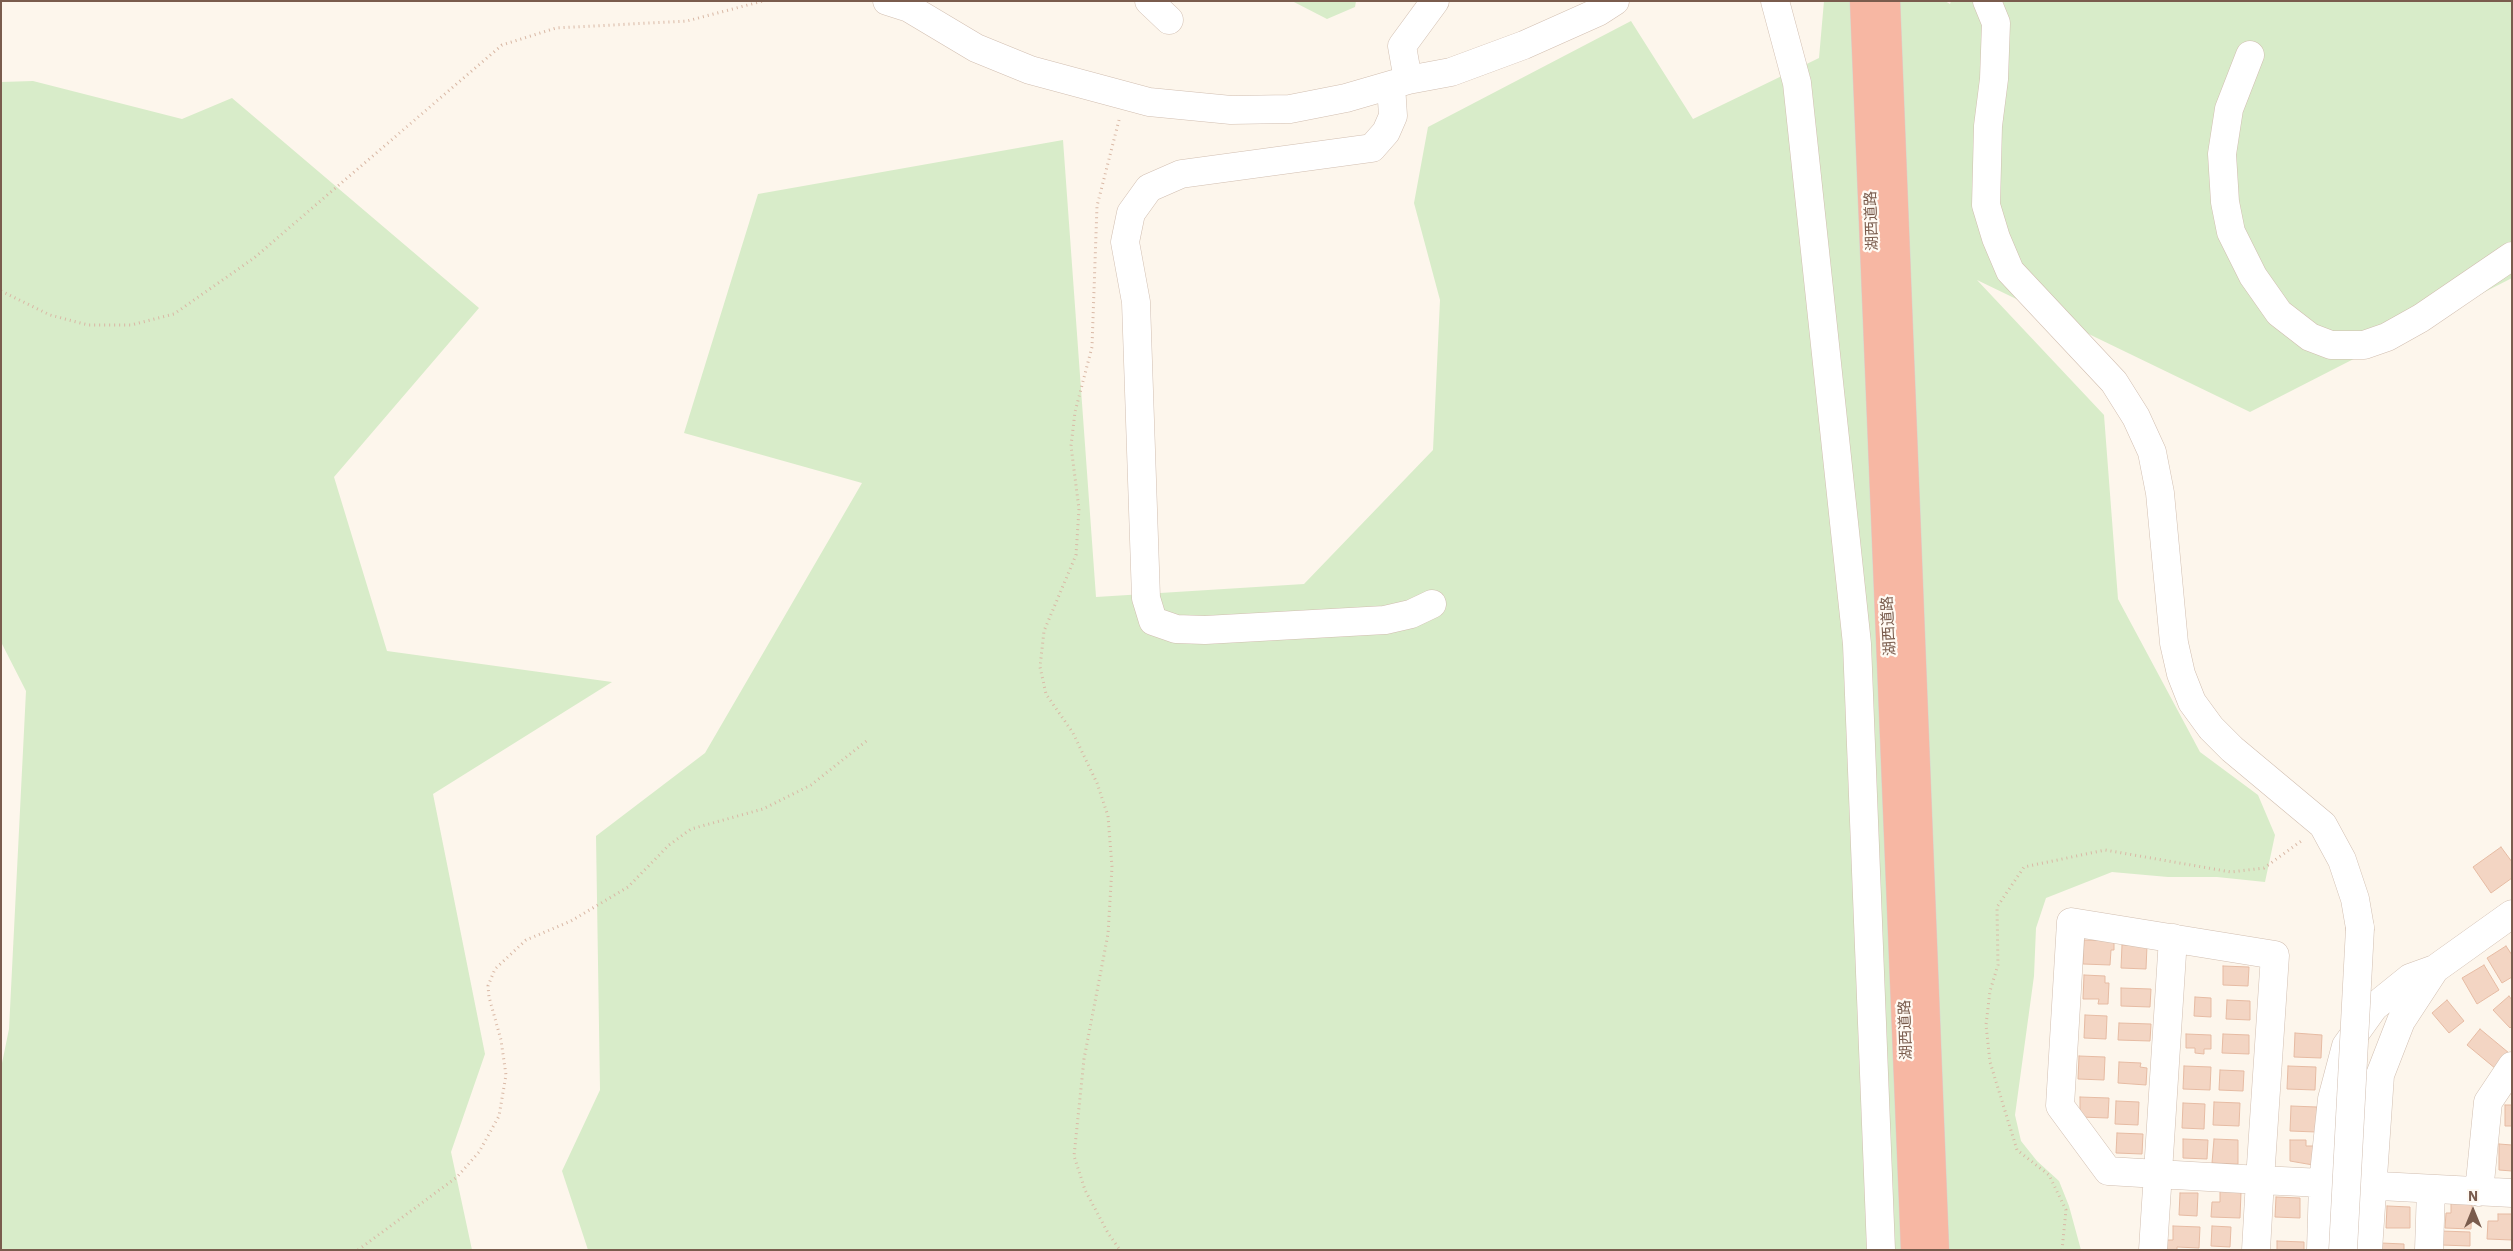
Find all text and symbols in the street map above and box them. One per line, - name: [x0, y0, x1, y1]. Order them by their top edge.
- street label: 湖西道路: [1862, 191, 1882, 251]
- street label: 湖西道路: [1878, 596, 1900, 656]
- street label: 湖西道路: [1896, 1000, 1916, 1060]
- north arrow: [2448, 1186, 2498, 1236]
- text: N: [2468, 1187, 2478, 1205]

